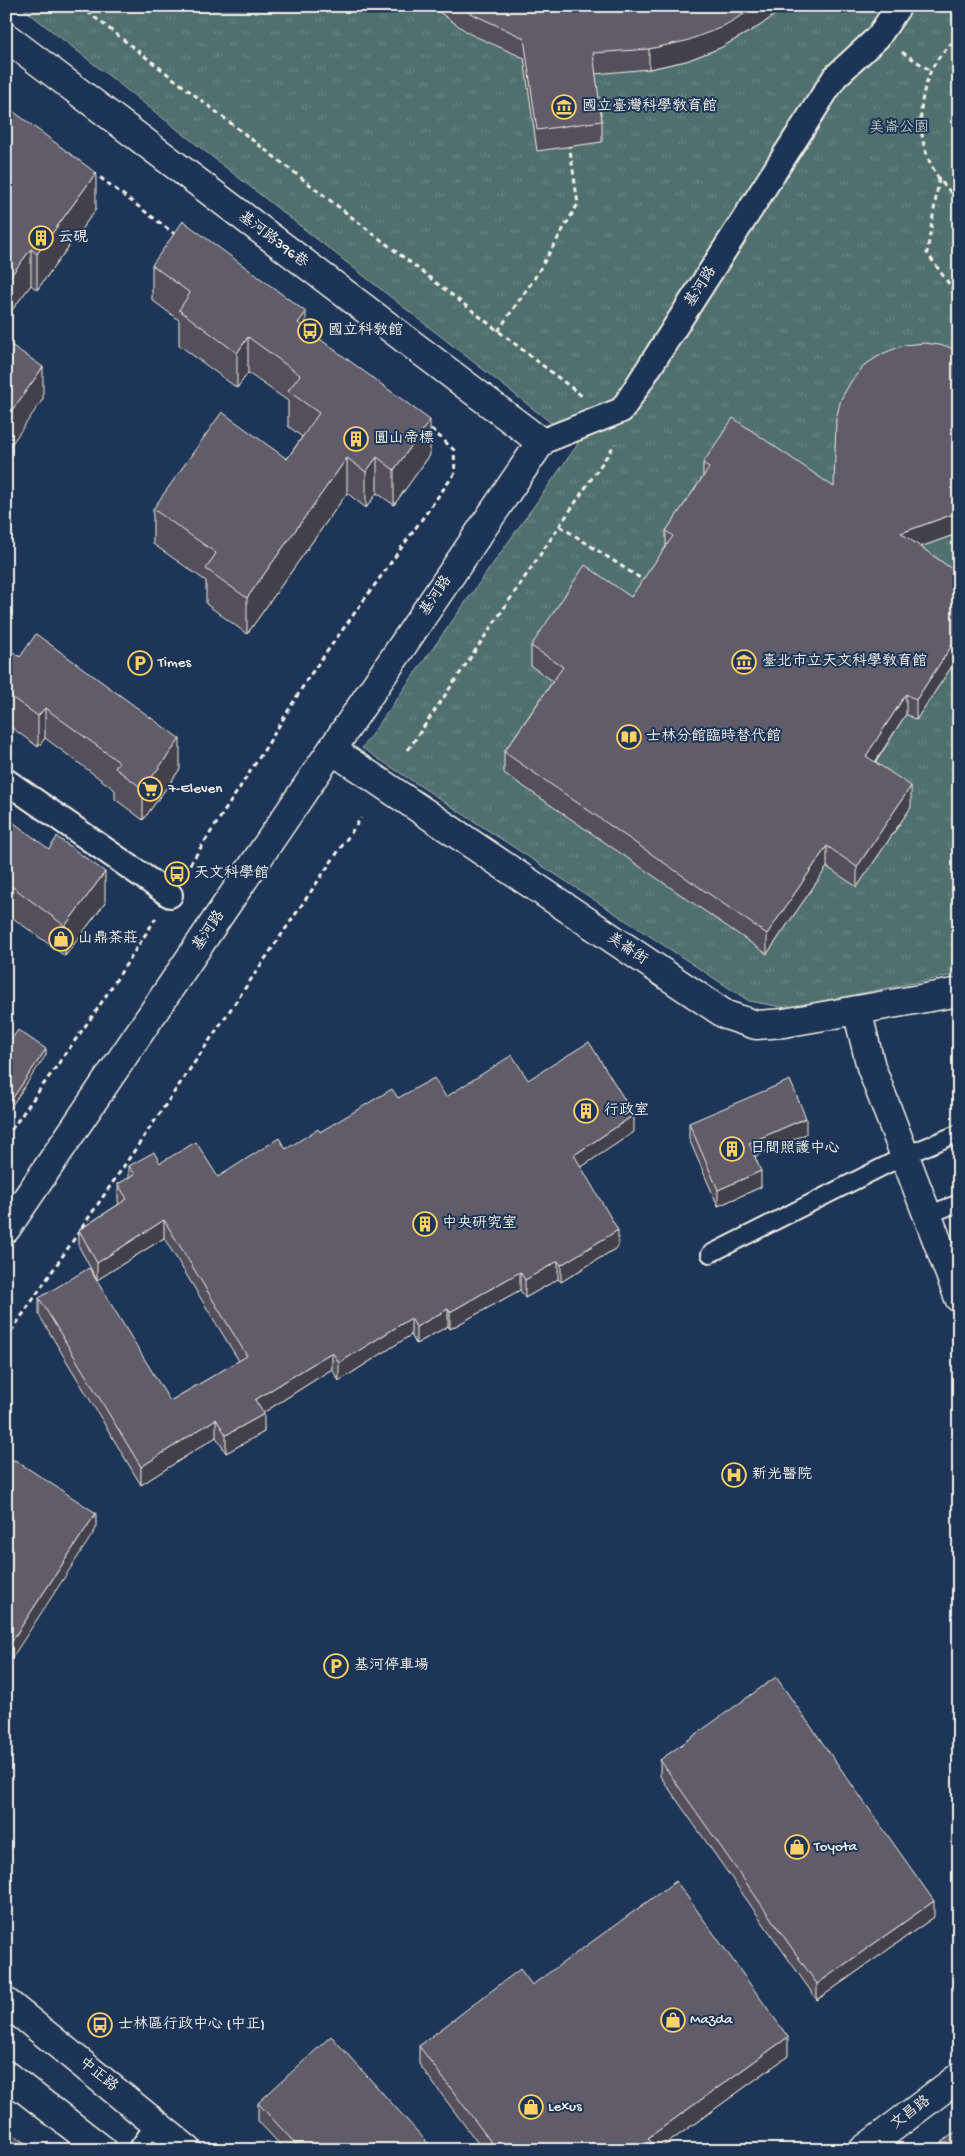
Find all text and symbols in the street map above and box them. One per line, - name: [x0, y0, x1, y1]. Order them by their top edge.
- museum icon: 國立臺灣科學教育館: [551, 94, 577, 120]
- place label: 國立臺灣科學教育館: [582, 97, 717, 116]
- park label: 美崙公園: [869, 119, 929, 137]
- street label: 基河路396巷: [234, 208, 312, 272]
- building icon: 云硯: [28, 225, 54, 251]
- place label: 云硯: [58, 229, 88, 247]
- street label: 基河路: [681, 263, 721, 311]
- bus stop icon: 國立科教館: [297, 318, 323, 344]
- place label: 國立科教館: [328, 321, 403, 340]
- building icon: 圓山帝標: [343, 426, 369, 452]
- place label: 圓山帝標: [374, 430, 434, 448]
- street label: 基河路: [416, 572, 456, 620]
- museum icon: 臺北市立天文科學教育館: [731, 649, 757, 675]
- parking icon: Times: [127, 650, 153, 676]
- place label: 臺北市立天文科學教育館: [762, 652, 927, 671]
- place label: Times: [157, 654, 191, 672]
- library icon: 士林分館臨時替代館: [616, 724, 642, 750]
- place label: 士林分館臨時替代館: [646, 727, 781, 746]
- supermarket icon: 7-Eleven: [137, 776, 163, 802]
- place label: 7-Eleven: [167, 780, 222, 798]
- bus stop icon: 天文科學館: [164, 861, 190, 887]
- place label: 天文科學館: [194, 864, 269, 883]
- street label: 基河路: [189, 907, 229, 955]
- shop icon: 山鼎茶莊: [48, 926, 74, 952]
- street label: 美崙街: [603, 929, 651, 969]
- place label: 山鼎茶莊: [78, 930, 138, 948]
- building icon: 行政室: [573, 1098, 599, 1124]
- place label: 行政室: [604, 1102, 649, 1120]
- building icon: 日間照護中心: [719, 1136, 745, 1162]
- place label: 日間照護中心: [750, 1139, 840, 1158]
- building icon: 中央研究室: [412, 1211, 438, 1237]
- place label: 中央研究室: [442, 1215, 517, 1233]
- hospital icon: 新光醫院: [721, 1462, 747, 1488]
- place label: 新光醫院: [752, 1465, 812, 1484]
- parking icon: 基河停車場: [323, 1653, 349, 1679]
- place label: 基河停車場: [354, 1657, 429, 1675]
- shop icon: Toyota: [784, 1834, 810, 1860]
- place label: Toyota: [813, 1838, 858, 1856]
- shop icon: Mazda: [660, 2007, 686, 2033]
- place label: Mazda: [690, 2011, 733, 2029]
- bus stop icon: 士林區行政中心 (中正): [87, 2012, 113, 2038]
- place label: 士林區行政中心 (中正): [118, 2016, 265, 2034]
- street label: 中正路: [75, 2054, 121, 2096]
- street label: 文昌路: [888, 2092, 934, 2134]
- shop icon: Lexus: [518, 2094, 544, 2120]
- place label: Lexus: [548, 2098, 582, 2116]

